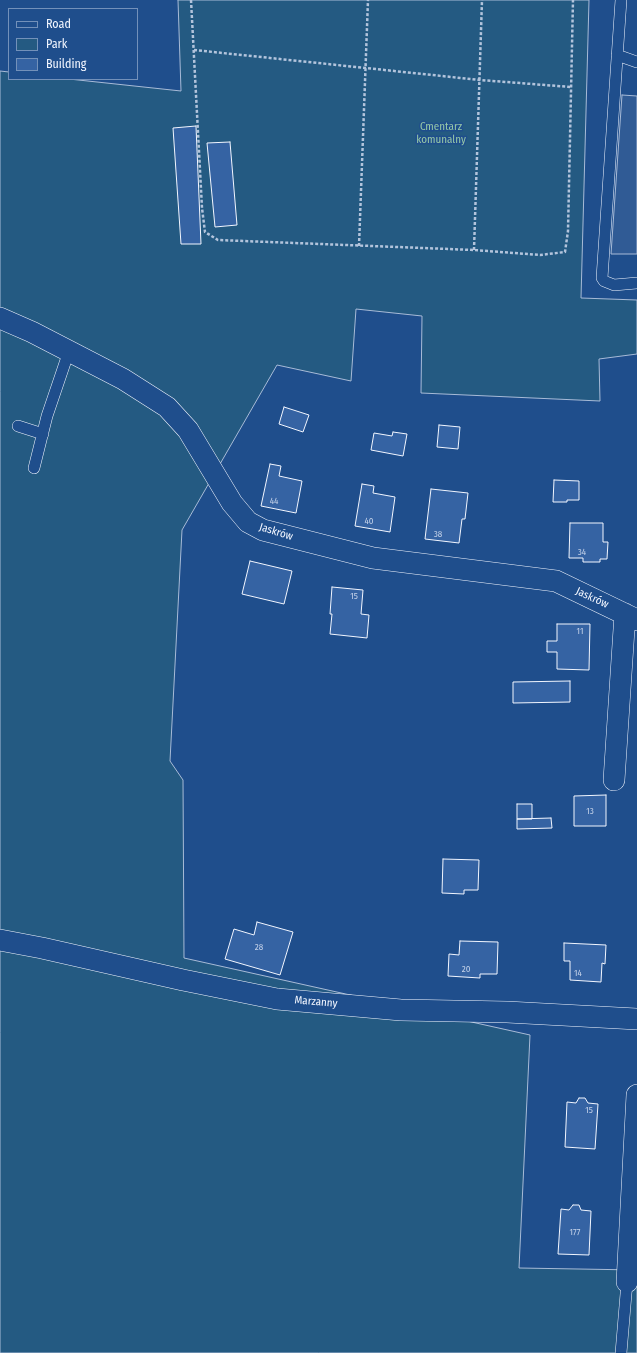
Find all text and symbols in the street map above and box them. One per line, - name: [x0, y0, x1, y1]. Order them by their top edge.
- legend: [8, 8, 138, 80]
- text: Road: [46, 17, 71, 31]
- text: Park: [46, 37, 67, 51]
- text: Building: [46, 57, 86, 71]
- park label: Cmentarz komunalny: [416, 120, 466, 146]
- house number: 44: [270, 496, 278, 506]
- house number: 40: [364, 516, 374, 526]
- street label: Jaskrów: [257, 521, 295, 543]
- house number: 38: [434, 529, 442, 539]
- house number: 34: [578, 547, 586, 557]
- street label: Jaskrów: [574, 585, 610, 611]
- house number: 15: [350, 591, 358, 601]
- house number: 11: [577, 626, 583, 636]
- house number: 13: [586, 806, 594, 816]
- house number: 28: [255, 942, 263, 952]
- house number: 20: [462, 964, 470, 974]
- house number: 14: [574, 968, 582, 978]
- street label: Marzanny: [294, 994, 338, 1010]
- house number: 15: [585, 1105, 593, 1115]
- house number: 177: [570, 1227, 580, 1237]

